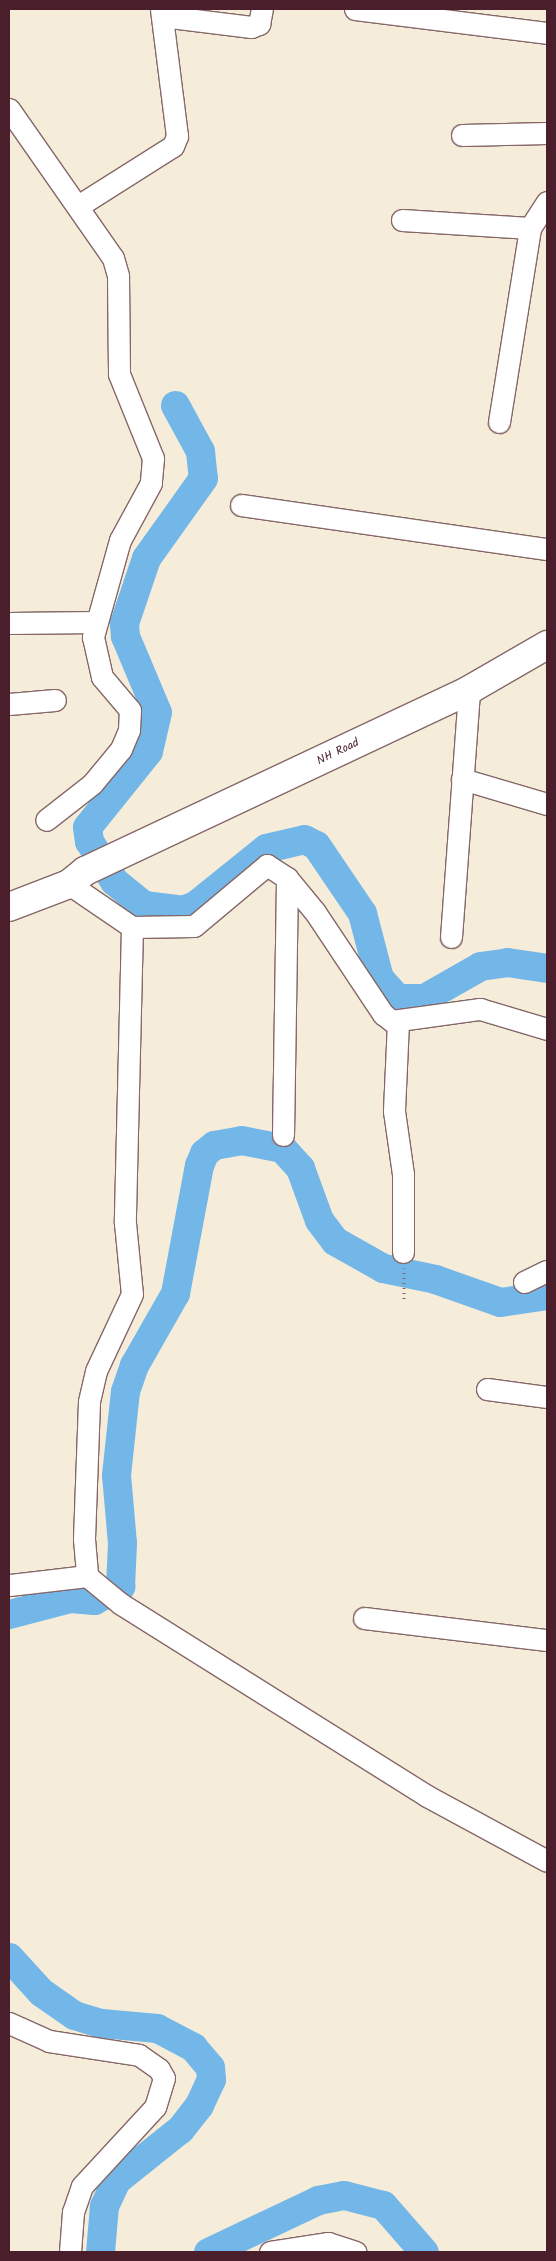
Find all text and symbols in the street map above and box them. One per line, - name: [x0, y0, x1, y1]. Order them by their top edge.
- street label: NH Road: [315, 736, 361, 768]

